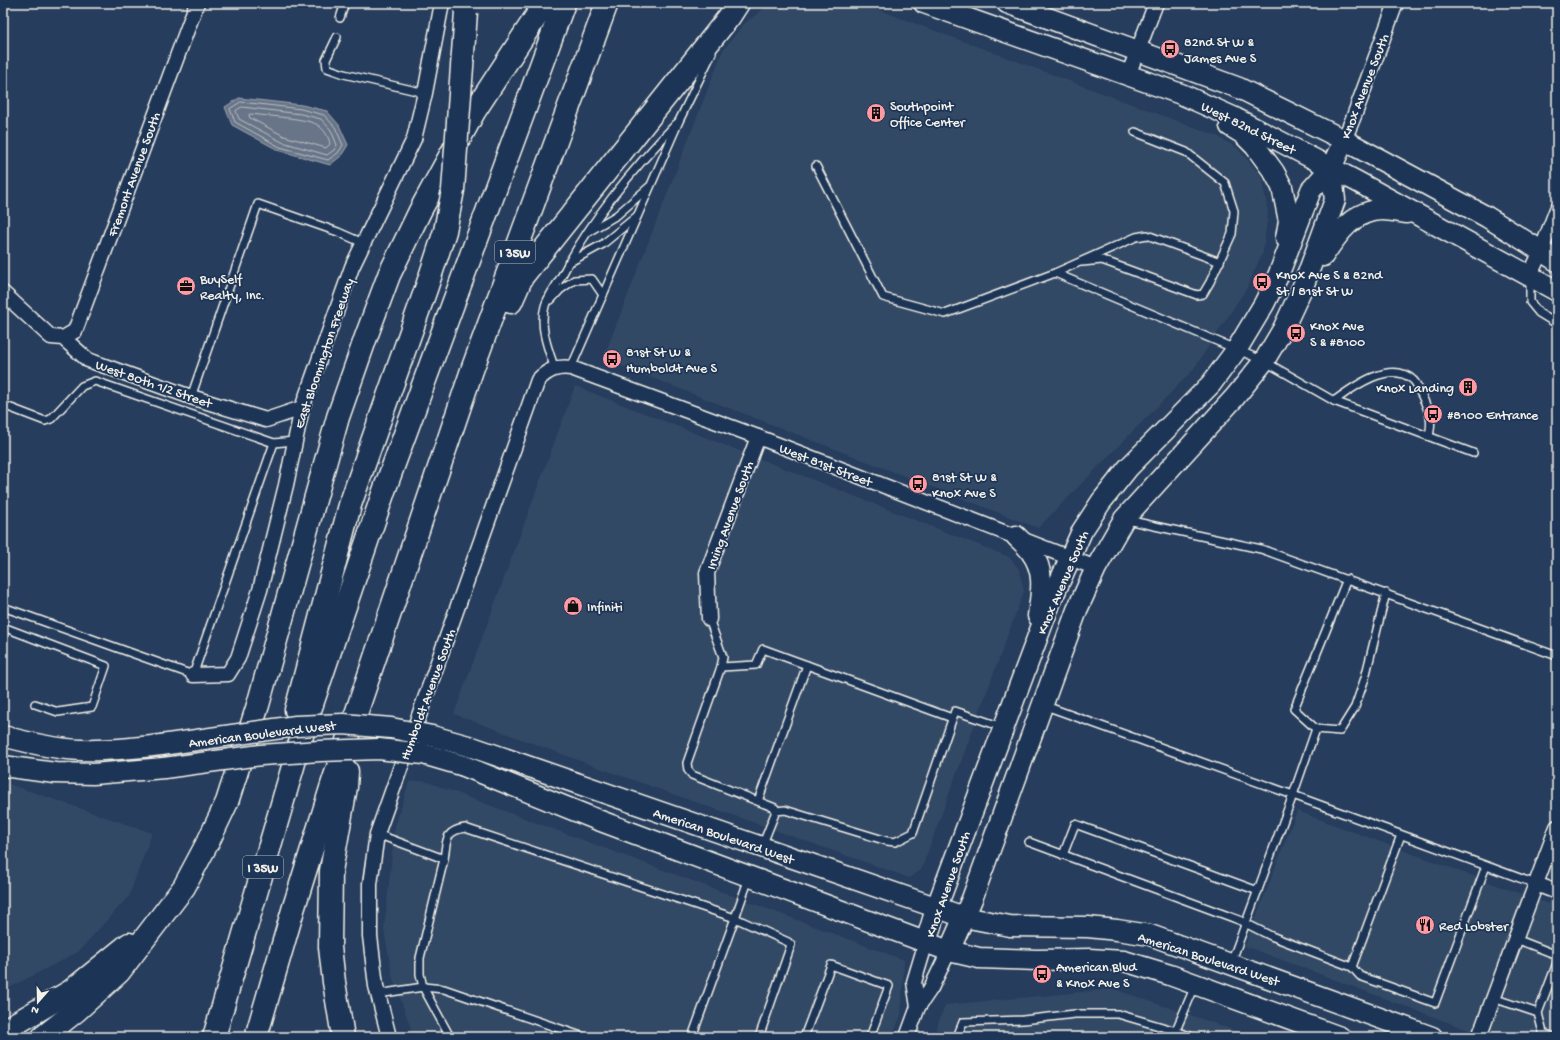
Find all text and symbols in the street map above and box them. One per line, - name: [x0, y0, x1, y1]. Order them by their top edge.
- street label: Knox Avenue South: [1338, 31, 1394, 142]
- place label: 82nd St W & James Ave S: [1184, 35, 1257, 68]
- bus stop icon: 82nd St W & James Ave S: [1159, 38, 1181, 60]
- place label: Southpoint Office Center: [890, 99, 966, 132]
- street label: West 82nd Street: [1198, 99, 1299, 160]
- building icon: Southpoint Office Center: [865, 102, 887, 124]
- street label: Fremont Avenue South: [105, 110, 166, 240]
- road number: I 35W: [495, 241, 535, 263]
- place label: Knox Ave S & 82nd St / 81st St W: [1276, 268, 1384, 301]
- bus stop icon: Knox Ave S & 82nd St / 81st St W: [1251, 271, 1273, 293]
- place label: BuySelf Realty, Inc.: [199, 272, 265, 305]
- office icon: BuySelf Realty, Inc.: [175, 275, 197, 297]
- street label: East Bloomington Freeway: [292, 276, 359, 431]
- place label: Knox Ave S & #8100: [1310, 319, 1365, 352]
- bus stop icon: Knox Ave S & #8100: [1285, 322, 1307, 344]
- place label: 81st St W & Humboldt Ave S: [626, 345, 717, 378]
- bus stop icon: 81st St W & Humboldt Ave S: [601, 348, 623, 370]
- street label: West 80th 1/2 Street: [93, 357, 215, 414]
- building icon: Knox Landing: [1457, 376, 1479, 398]
- place label: Knox Landing: [1376, 381, 1454, 398]
- bus stop icon: #8100 Entrance: [1422, 403, 1444, 425]
- place label: #8100 Entrance: [1447, 408, 1539, 425]
- street label: West 81st Street: [776, 441, 875, 492]
- street label: Irving Avenue South: [704, 459, 759, 573]
- place label: 81st St W & Knox Ave S: [932, 470, 997, 503]
- bus stop icon: 81st St W & Knox Ave S: [907, 473, 929, 495]
- street label: Knox Avenue South: [1035, 528, 1094, 638]
- shop icon: Infiniti: [562, 595, 584, 617]
- place label: Infiniti: [587, 600, 623, 617]
- street label: Humboldt Avenue South: [398, 626, 461, 763]
- street label: American Boulevard West: [188, 718, 338, 753]
- street label: American Boulevard West: [651, 805, 797, 870]
- street label: Knox Avenue South: [923, 829, 976, 940]
- road number: I 35W: [243, 856, 283, 878]
- restaurant icon: Red Lobster: [1414, 914, 1436, 936]
- place label: Red Lobster: [1439, 919, 1509, 936]
- street label: American Boulevard West: [1135, 929, 1282, 992]
- place label: American Blvd & Knox Ave S: [1056, 960, 1138, 993]
- bus stop icon: American Blvd & Knox Ave S: [1031, 963, 1053, 985]
- north arrow: [18, 982, 58, 1022]
- text: N: [30, 1003, 41, 1016]

